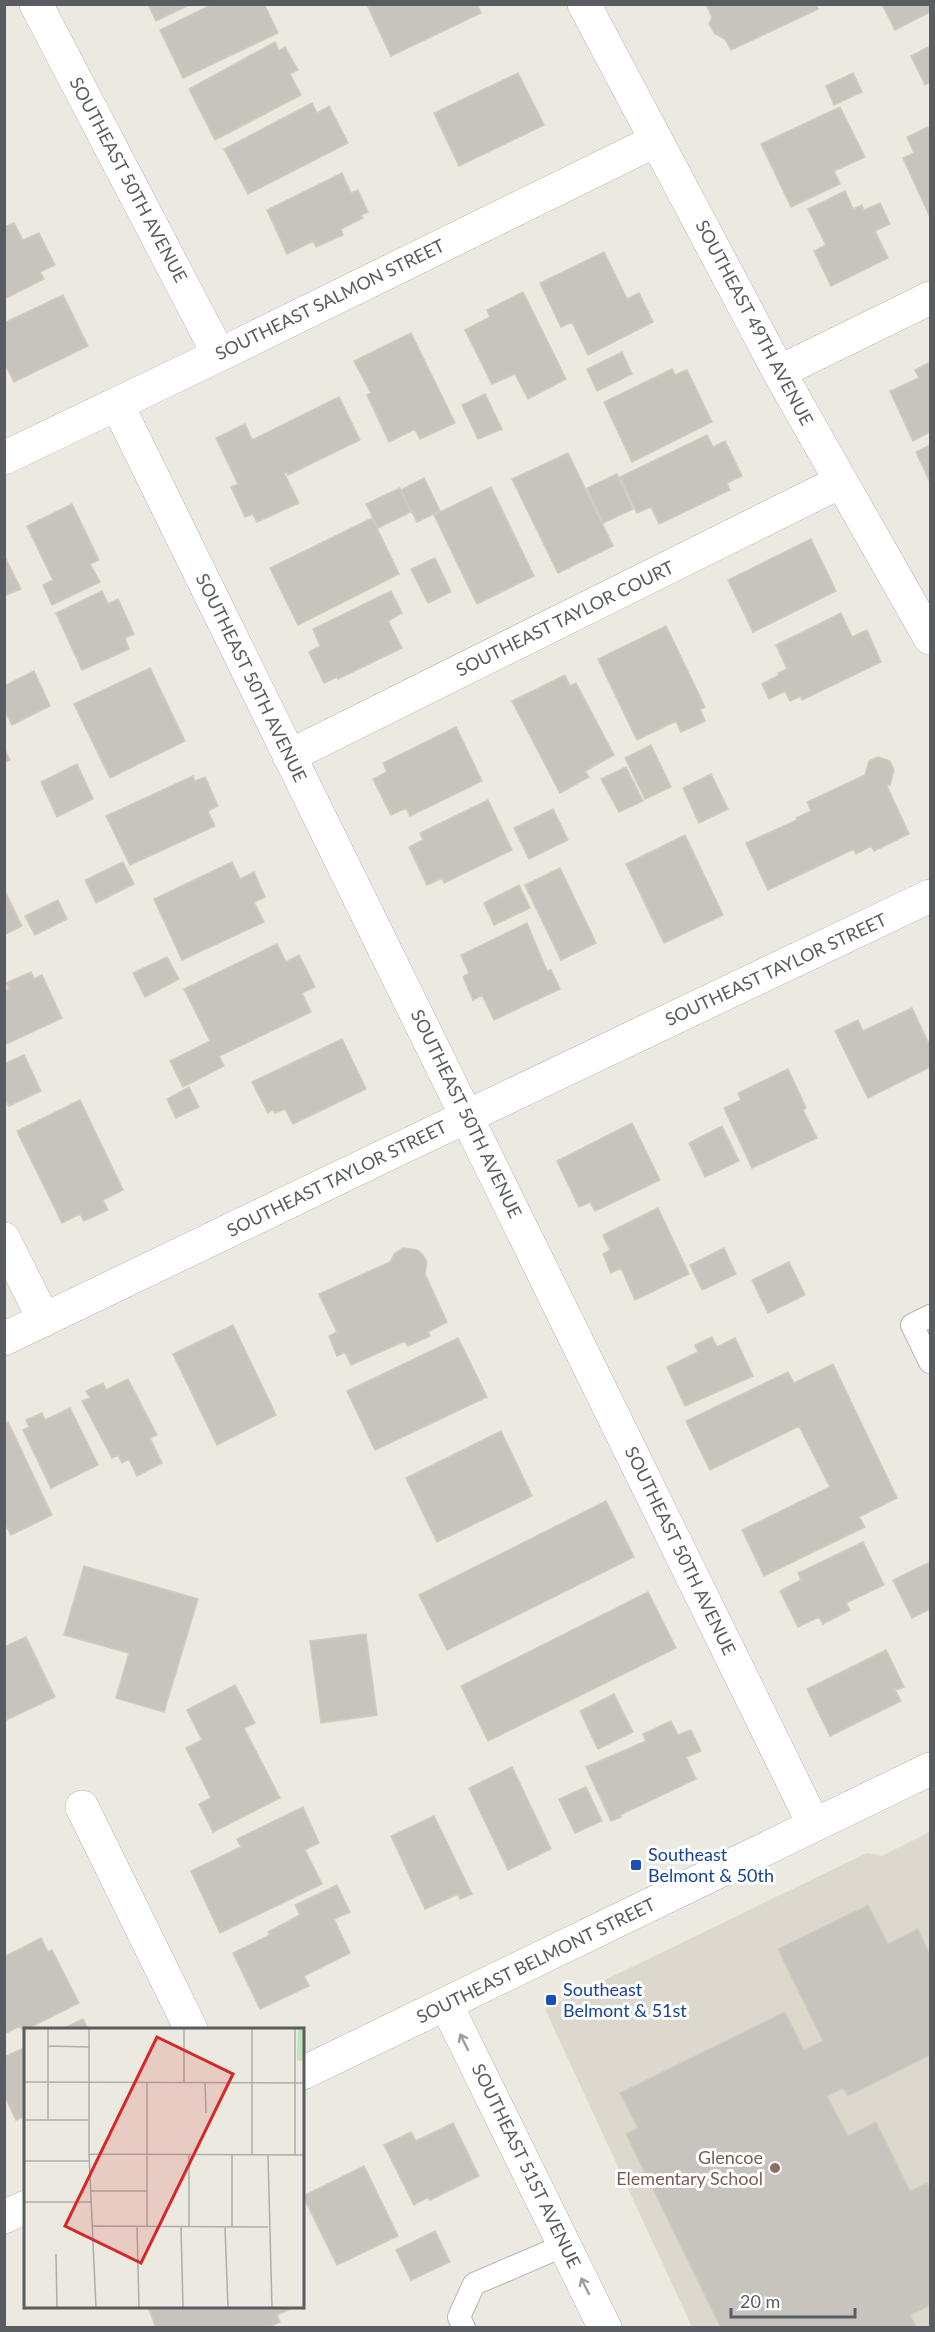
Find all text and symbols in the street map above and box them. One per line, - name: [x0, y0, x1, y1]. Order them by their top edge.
- street label: SOUTHEAST 50TH AVENUE: [65, 73, 192, 286]
- street label: SOUTHEAST 49TH AVENUE: [691, 216, 818, 429]
- street label: SOUTHEAST SALMON STREET: [211, 234, 448, 364]
- street label: SOUTHEAST TAYLOR COURT: [452, 556, 677, 681]
- street label: SOUTHEAST 50TH AVENUE: [192, 570, 312, 785]
- street label: SOUTHEAST TAYLOR STREET: [661, 908, 890, 1030]
- street label: SOUTHEAST 50TH AVENUE: [407, 1006, 527, 1221]
- street label: SOUTHEAST TAYLOR STREET: [223, 1115, 450, 1241]
- street label: SOUTHEAST 50TH AVENUE: [621, 1443, 741, 1658]
- place label: Southeast Belmont & 50th: [648, 1843, 774, 1886]
- marker: Southeast Belmont & 50th: [629, 1858, 643, 1872]
- street label: SOUTHEAST BELMONT STREET: [413, 1892, 659, 2028]
- place label: Southeast Belmont & 51st: [563, 1978, 687, 2021]
- marker: Southeast Belmont & 51st: [544, 1993, 558, 2007]
- inset map: [24, 2028, 304, 2308]
- one-way arrow: [458, 2034, 470, 2052]
- street label: SOUTHEAST 51ST AVENUE: [468, 2060, 586, 2271]
- place label: Glencoe Elementary School: [616, 2146, 763, 2189]
- marker: Glencoe Elementary School: [768, 2161, 782, 2175]
- one-way arrow: [579, 2278, 590, 2296]
- scale bar: [731, 2281, 856, 2319]
- text: 20 m: [740, 2290, 780, 2312]

